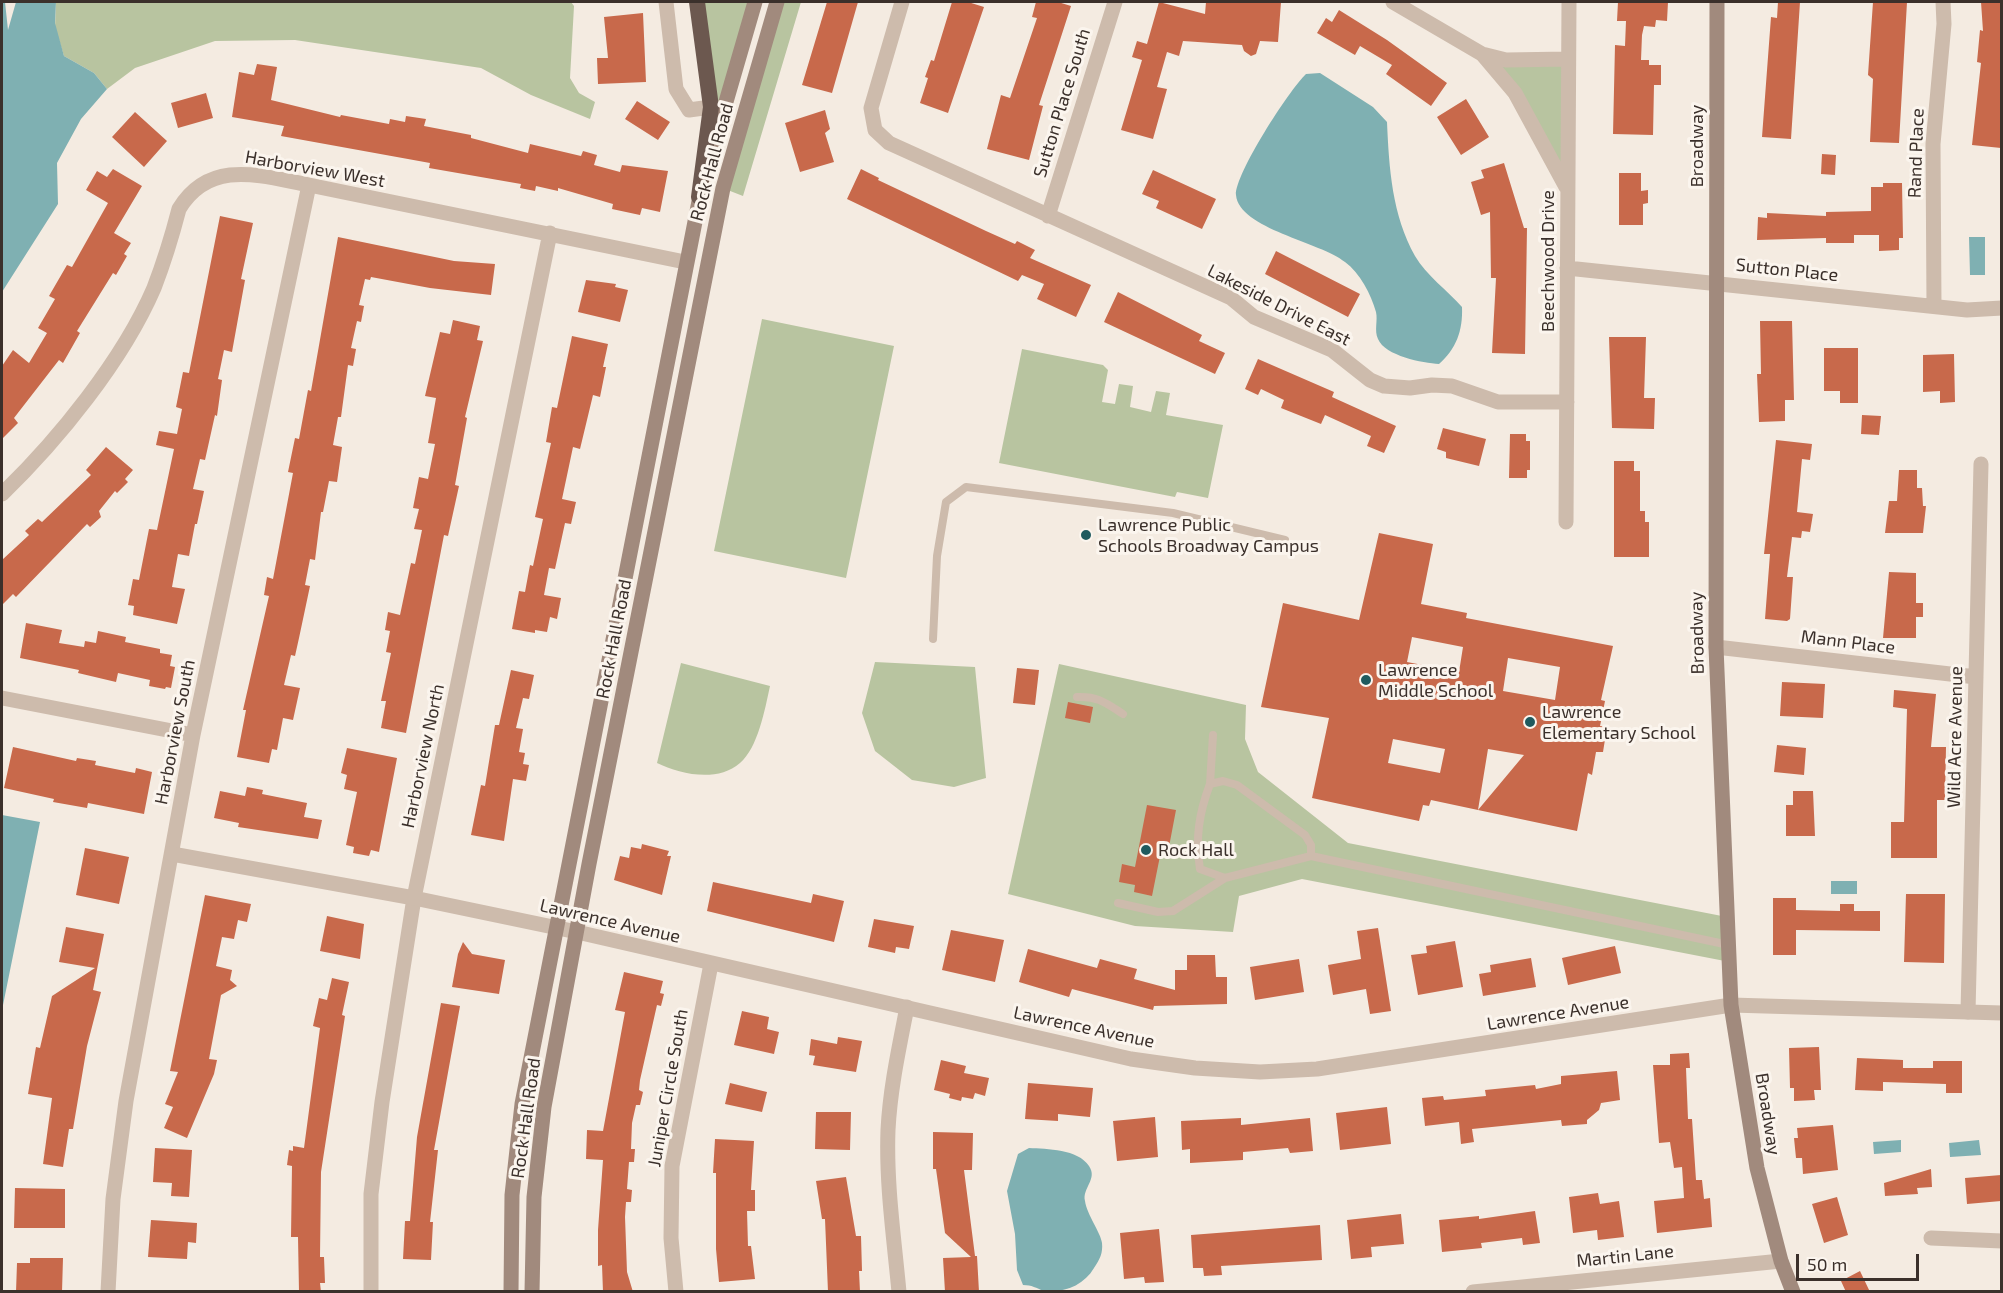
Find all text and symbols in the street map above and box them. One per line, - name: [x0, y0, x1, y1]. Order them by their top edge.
- street label: Sutton Place South: [1029, 26, 1095, 180]
- street label: Rock Hall Road: [686, 101, 738, 223]
- street label: Broadway: [1686, 105, 1708, 187]
- street label: Rand Place: [1904, 108, 1928, 198]
- street label: Harborview West: [243, 146, 387, 192]
- street label: Beechwood Drive: [1537, 190, 1559, 332]
- street label: Sutton Place: [1735, 254, 1839, 286]
- street label: Lakeside Drive East: [1204, 260, 1354, 350]
- place label: Lawrence Public Schools Broadway Campus: [1098, 514, 1319, 556]
- marker: Lawrence Public Schools Broadway Campus: [1079, 528, 1093, 542]
- street label: Rock Hall Road: [592, 577, 636, 701]
- street label: Broadway: [1685, 591, 1709, 675]
- street label: Mann Place: [1800, 626, 1896, 658]
- street label: Harborview South: [150, 658, 200, 806]
- place label: Lawrence Middle School: [1378, 659, 1493, 702]
- street label: Wild Acre Avenue: [1943, 666, 1967, 808]
- marker: Lawrence Middle School: [1359, 673, 1373, 687]
- street label: Harborview North: [397, 682, 449, 830]
- place label: Lawrence Elementary School: [1542, 701, 1696, 744]
- marker: Lawrence Elementary School: [1523, 715, 1537, 729]
- place label: Rock Hall: [1158, 839, 1234, 861]
- marker: Rock Hall: [1139, 843, 1153, 857]
- street label: Lawrence Avenue: [538, 894, 682, 948]
- street label: Lawrence Avenue: [1485, 991, 1631, 1035]
- street label: Lawrence Avenue: [1011, 1001, 1157, 1053]
- street label: Juniper Circle South: [643, 1007, 693, 1169]
- street label: Rock Hall Road: [507, 1056, 545, 1180]
- street label: Broadway: [1751, 1071, 1785, 1157]
- street label: Martin Lane: [1575, 1240, 1675, 1272]
- scale bar: [1799, 1242, 1922, 1280]
- text: 50 m: [1807, 1253, 1847, 1275]

